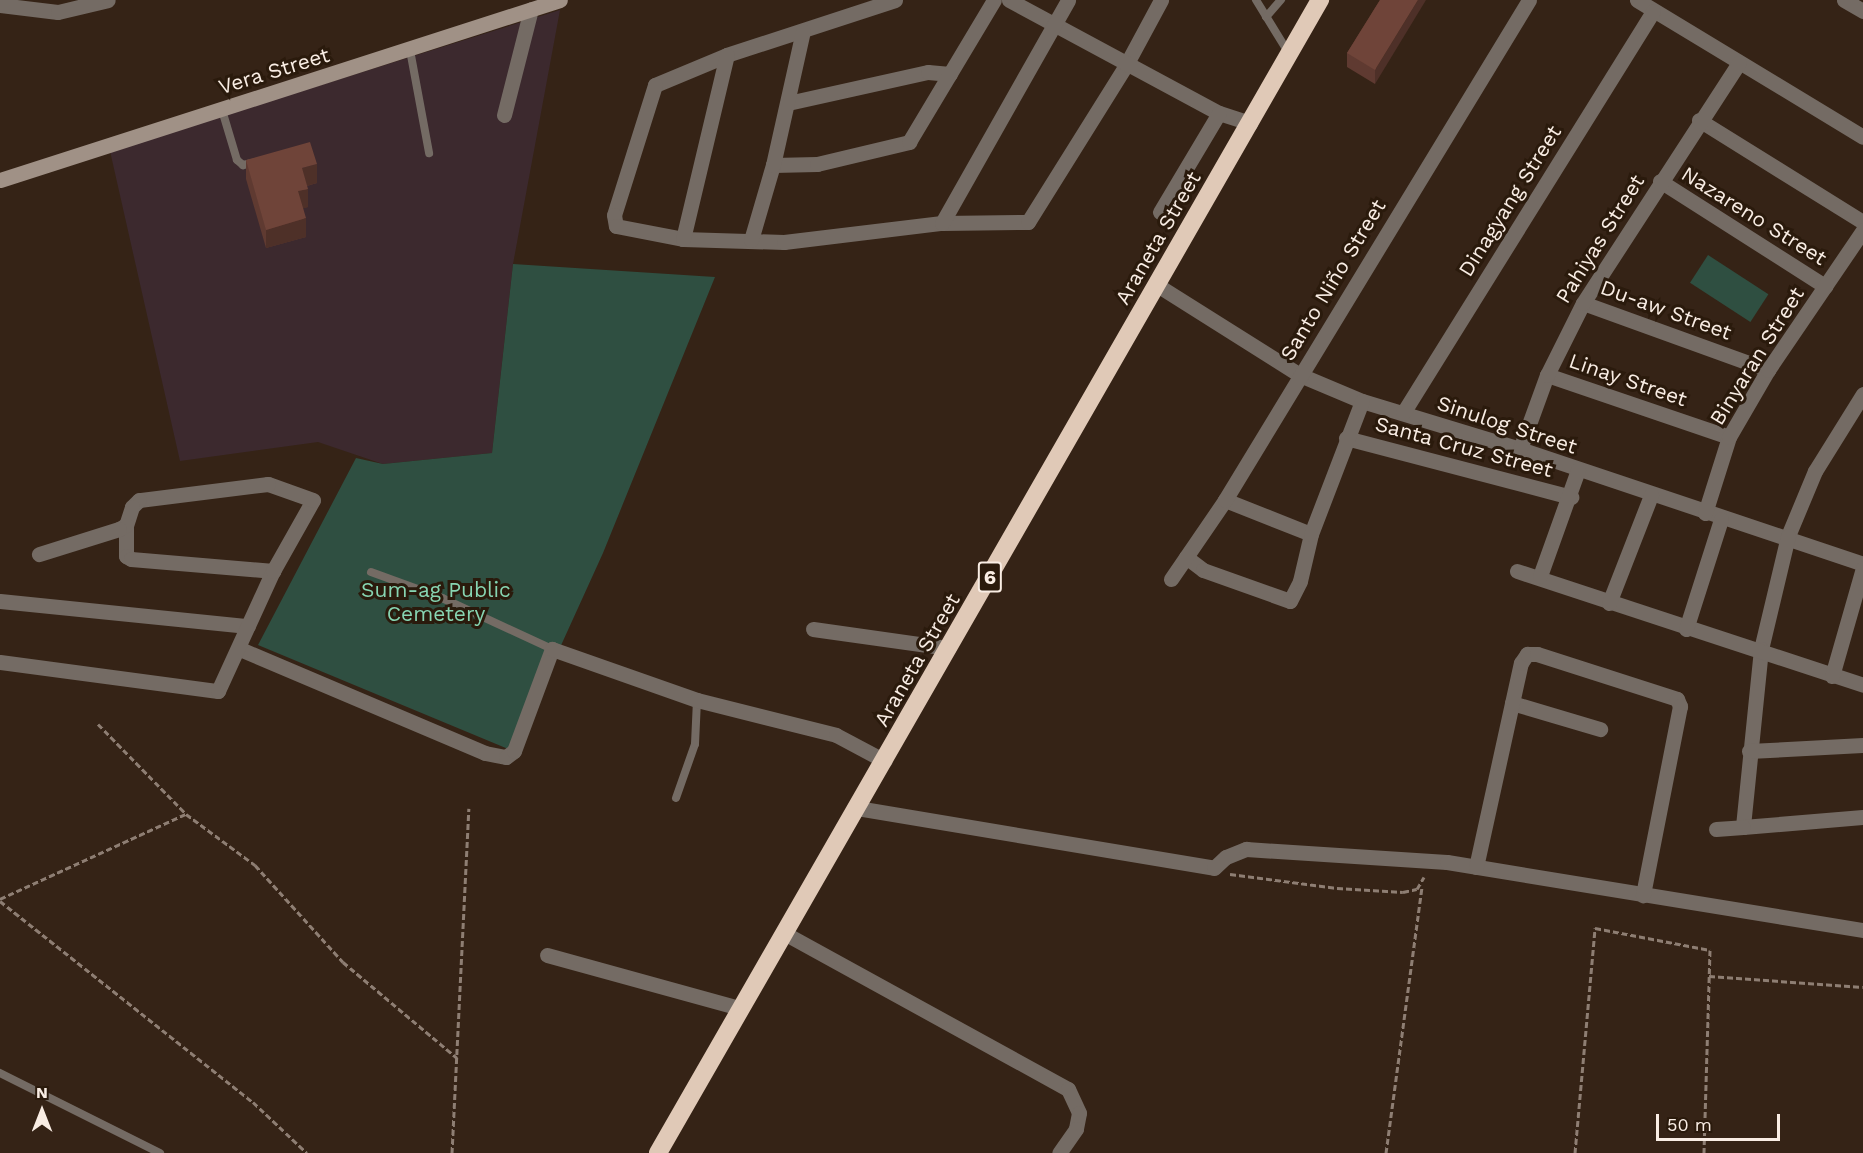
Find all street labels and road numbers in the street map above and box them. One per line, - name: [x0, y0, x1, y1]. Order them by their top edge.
- street label: Vera Street: [215, 42, 333, 100]
- street label: Dinagyang Street: [1453, 121, 1567, 281]
- street label: Nazareno Street: [1677, 161, 1831, 271]
- street label: Araneta Street: [1110, 167, 1206, 309]
- street label: Pahiyas Street: [1550, 170, 1650, 308]
- street label: Santo Niño Street: [1275, 195, 1391, 365]
- street label: Du-aw Street: [1597, 275, 1735, 345]
- street label: Binyaran Street: [1704, 282, 1810, 430]
- street label: Linay Street: [1565, 348, 1691, 412]
- street label: Sinulog Street: [1434, 391, 1580, 459]
- street label: Santa Cruz Street: [1372, 411, 1556, 483]
- road number: 6: [976, 560, 1004, 594]
- street label: Araneta Street: [869, 589, 965, 731]

